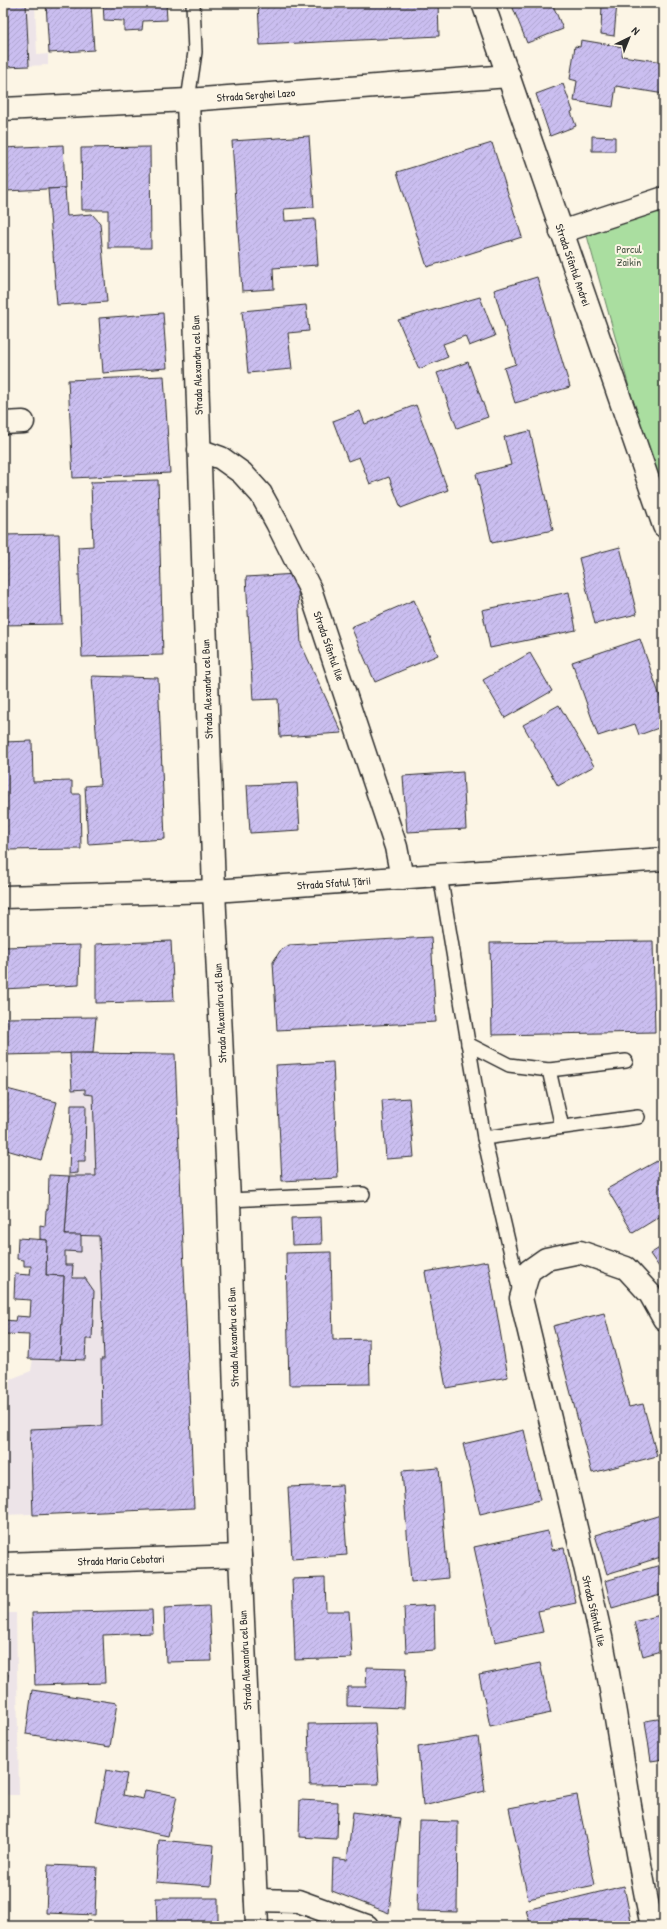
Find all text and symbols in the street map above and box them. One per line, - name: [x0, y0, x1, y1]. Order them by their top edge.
- north arrow: [609, 18, 649, 58]
- text: N: [629, 24, 643, 38]
- street label: Strada Serghei Lazo: [216, 85, 296, 105]
- street label: Strada Sfântul Andrei: [552, 222, 594, 308]
- park label: Parcul Zaikin: [616, 242, 642, 269]
- street label: Strada Alexandru cel Bun: [188, 315, 206, 415]
- street label: Strada Sfântul Ilie: [311, 609, 348, 683]
- street label: Strada Alexandru cel Bun: [198, 639, 216, 739]
- street label: Strada Sfatul Țării: [297, 873, 371, 893]
- street label: Strada Alexandru cel Bun: [210, 963, 230, 1063]
- street label: Strada Alexandru cel Bun: [224, 1287, 242, 1387]
- street label: Strada Maria Cebotari: [77, 1551, 165, 1569]
- street label: Strada Sfântul Ilie: [579, 1574, 609, 1649]
- street label: Strada Alexandru cel Bun: [235, 1610, 255, 1710]

